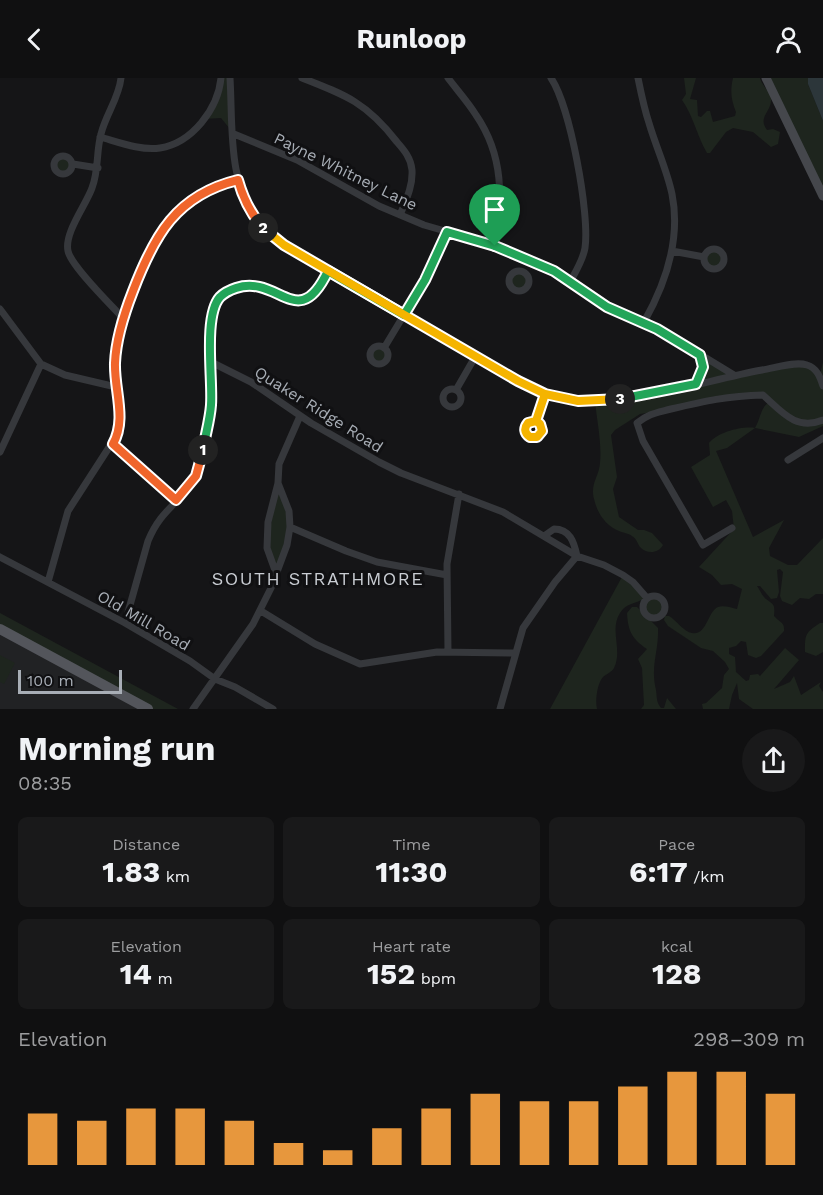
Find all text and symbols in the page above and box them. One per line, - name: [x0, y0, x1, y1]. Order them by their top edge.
- icon: back: [18, 23, 51, 56]
- text: Runloop: [356, 23, 467, 55]
- icon: person: [772, 23, 805, 56]
- street label: Payne Whitney Lane: [271, 129, 420, 214]
- pin: [469, 184, 520, 246]
- icon: arrive: [478, 193, 511, 226]
- pin: 2: [248, 213, 278, 243]
- text: 2: [258, 218, 268, 237]
- street label: Quaker Ridge Road: [251, 362, 386, 457]
- pin: 3: [605, 384, 635, 414]
- text: 3: [615, 389, 625, 408]
- pin: 1: [188, 435, 218, 465]
- text: 1: [200, 440, 206, 459]
- district label: SOUTH STRATHMORE: [212, 568, 424, 589]
- street label: Old Mill Road: [94, 586, 194, 655]
- scale bar: [18, 667, 122, 694]
- text: 100 m: [27, 671, 74, 690]
- text: Morning run: [18, 729, 215, 768]
- button: share: [742, 729, 805, 792]
- text: 08:35: [18, 771, 72, 795]
- text: Distance: [112, 835, 180, 854]
- text: Time: [392, 835, 431, 854]
- text: Pace: [658, 835, 695, 854]
- text: 1.83: [102, 854, 160, 889]
- text: 11:30: [375, 854, 448, 889]
- text: 6:17: [629, 854, 688, 889]
- text: km: [160, 867, 190, 886]
- text: /km: [688, 867, 725, 886]
- text: Elevation: [110, 937, 182, 956]
- text: Heart rate: [372, 937, 451, 956]
- text: kcal: [661, 937, 693, 956]
- text: 14: [120, 956, 152, 991]
- text: 152: [367, 956, 415, 991]
- text: 128: [652, 956, 702, 991]
- text: m: [152, 969, 173, 988]
- text: bpm: [415, 969, 456, 988]
- text: Elevation: [18, 1027, 107, 1051]
- text: 298–309 m: [693, 1027, 805, 1051]

